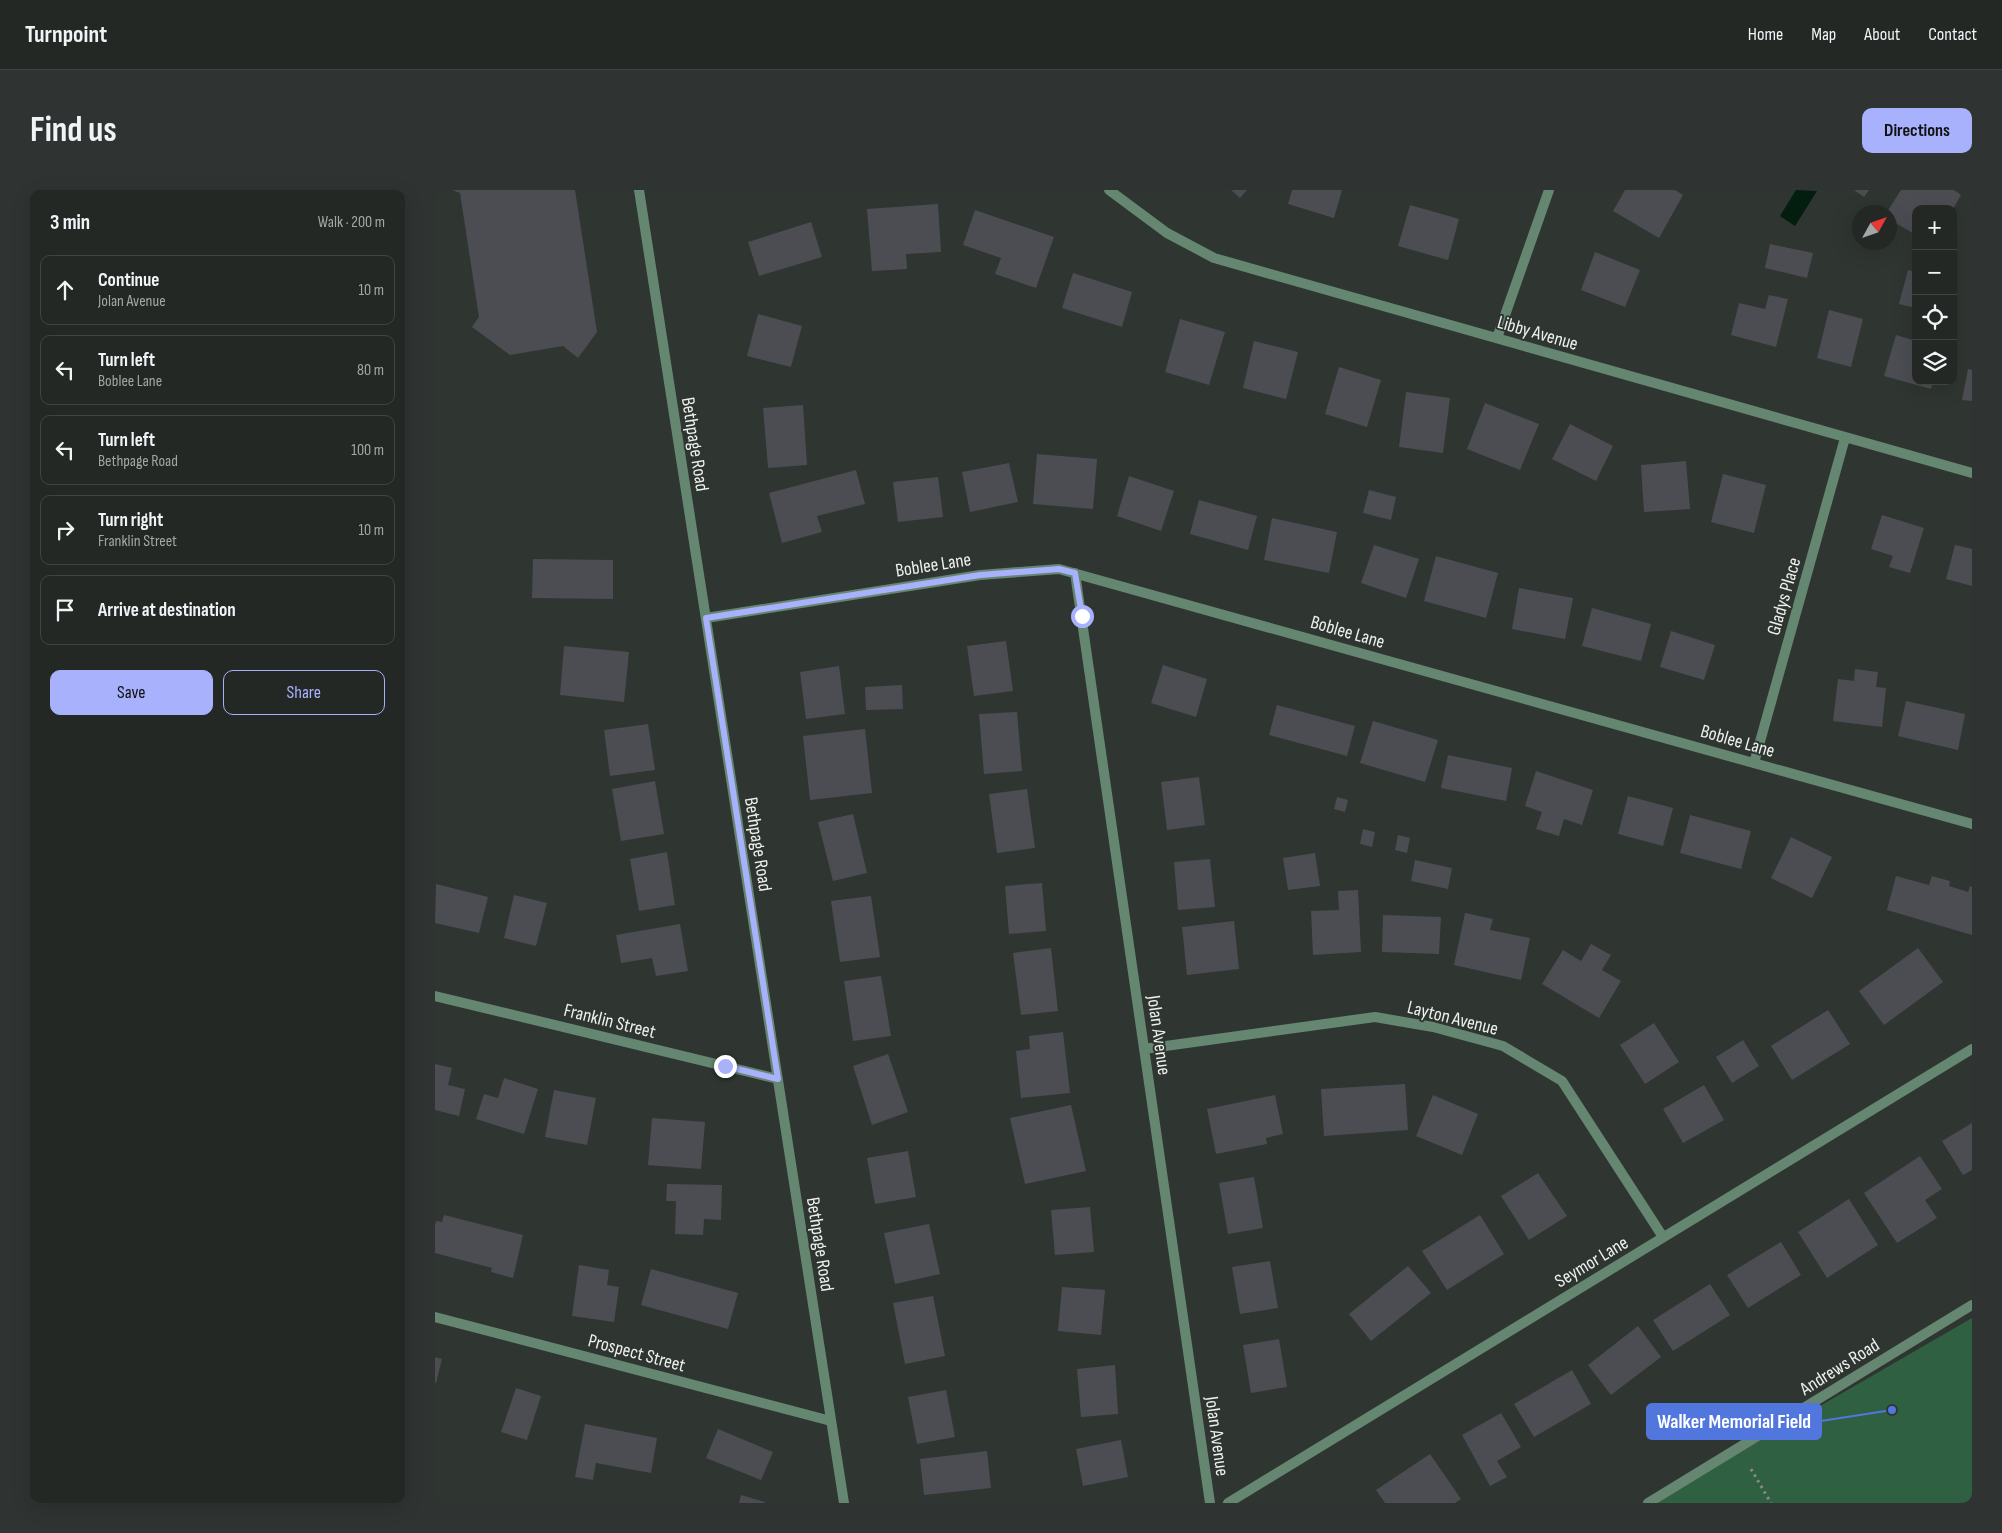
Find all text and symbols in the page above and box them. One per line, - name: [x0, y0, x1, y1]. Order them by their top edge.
- text: Turnpoint: [25, 20, 107, 49]
- text: Home: [1748, 24, 1783, 45]
- text: Map: [1811, 24, 1836, 45]
- text: About: [1864, 24, 1900, 45]
- text: Contact: [1928, 24, 1977, 45]
- button: Directions: [1862, 108, 1972, 153]
- text: Find us: [30, 109, 117, 152]
- north arrow: [1852, 205, 1897, 250]
- map controls: [1912, 205, 1957, 385]
- button: +: [1912, 205, 1957, 250]
- text: 3 min: [50, 210, 90, 235]
- text: Walk · 200 m: [318, 213, 385, 232]
- button: −: [1912, 250, 1957, 295]
- text: Continue: [98, 269, 159, 292]
- icon: ahead: [51, 276, 79, 304]
- text: 10 m: [358, 281, 384, 300]
- text: Jolan Avenue: [98, 292, 166, 311]
- button: locate: [1912, 295, 1957, 340]
- street label: Libby Avenue: [1495, 311, 1581, 356]
- button: layers: [1912, 340, 1957, 385]
- text: Turn left: [98, 349, 155, 372]
- icon: left: [51, 356, 79, 384]
- text: 80 m: [357, 361, 384, 380]
- text: Boblee Lane: [98, 372, 162, 391]
- street label: Bethpage Road: [676, 396, 713, 493]
- text: Turn left: [98, 429, 155, 452]
- icon: left: [51, 436, 79, 464]
- text: 100 m: [351, 441, 384, 460]
- text: Bethpage Road: [98, 452, 178, 471]
- text: Turn right: [98, 509, 163, 532]
- icon: right: [51, 516, 79, 544]
- text: 10 m: [358, 521, 384, 540]
- text: Franklin Street: [98, 532, 177, 551]
- street label: Boblee Lane: [894, 548, 973, 583]
- street label: Gladys Place: [1762, 555, 1806, 638]
- icon: arrive: [51, 596, 79, 624]
- text: Arrive at destination: [98, 599, 236, 622]
- route start: [1071, 605, 1094, 628]
- street label: Boblee Lane: [1308, 611, 1387, 654]
- button: Save: [50, 670, 213, 715]
- button: Share: [223, 670, 385, 715]
- street label: Boblee Lane: [1698, 720, 1777, 763]
- street label: Bethpage Road: [739, 796, 776, 893]
- street label: Jolan Avenue: [1141, 993, 1175, 1077]
- street label: Layton Avenue: [1405, 996, 1500, 1041]
- street label: Franklin Street: [561, 999, 658, 1044]
- route end: [714, 1055, 737, 1078]
- street label: Bethpage Road: [801, 1196, 838, 1293]
- street label: Seymor Lane: [1551, 1231, 1633, 1293]
- street label: Prospect Street: [585, 1329, 688, 1378]
- street label: Andrews Road: [1795, 1334, 1884, 1401]
- street label: Jolan Avenue: [1199, 1394, 1233, 1478]
- callout: Walker Memorial Field: [1647, 1404, 1821, 1439]
- text: Walker Memorial Field: [1657, 1410, 1811, 1434]

